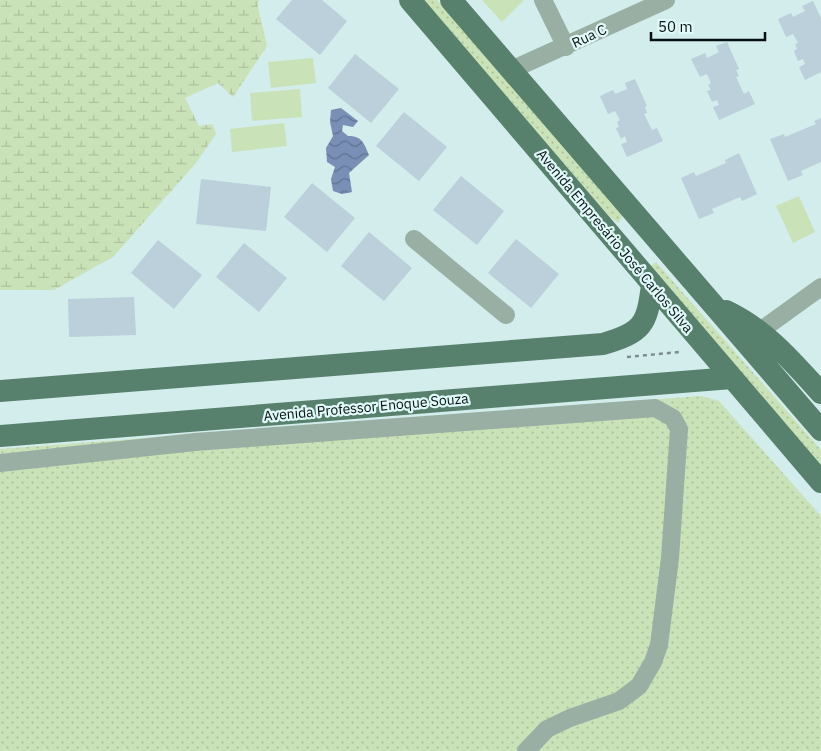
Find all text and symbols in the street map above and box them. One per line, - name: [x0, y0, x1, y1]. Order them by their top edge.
- scale bar: [651, 10, 765, 42]
- text: 50 m: [658, 17, 693, 36]
- street label: Rua C: [569, 20, 610, 52]
- street label: Avenida Empresário José Carlos Silva: [533, 145, 698, 337]
- street label: Avenida Professor Enoque Souza: [263, 389, 470, 425]

